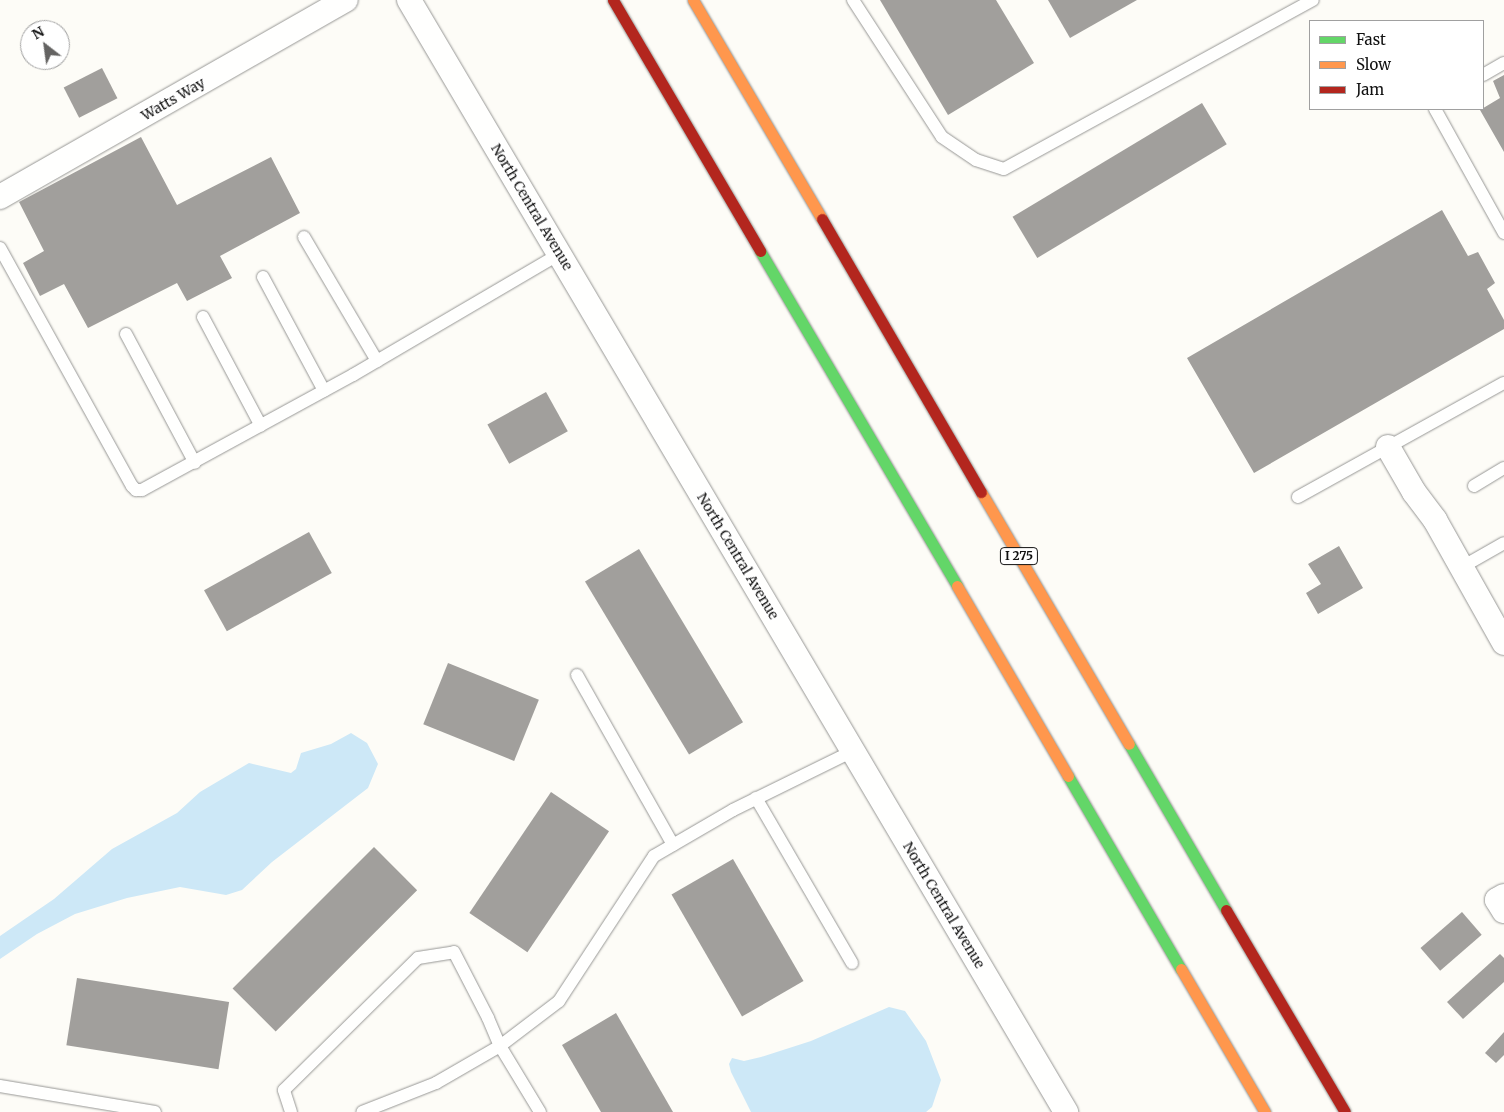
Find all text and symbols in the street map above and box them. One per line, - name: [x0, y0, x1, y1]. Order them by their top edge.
- north arrow: [20, 20, 70, 70]
- legend: [1309, 20, 1484, 110]
- text: N: [29, 22, 47, 43]
- text: Fast: [1356, 30, 1386, 49]
- text: Slow: [1356, 55, 1391, 74]
- street label: Watts Way: [138, 74, 208, 124]
- text: Jam: [1356, 80, 1384, 99]
- street label: North Central Avenue: [488, 141, 576, 273]
- street label: North Central Avenue: [694, 490, 782, 622]
- road number: I 275: [999, 546, 1039, 566]
- street label: North Central Avenue: [900, 839, 988, 971]

